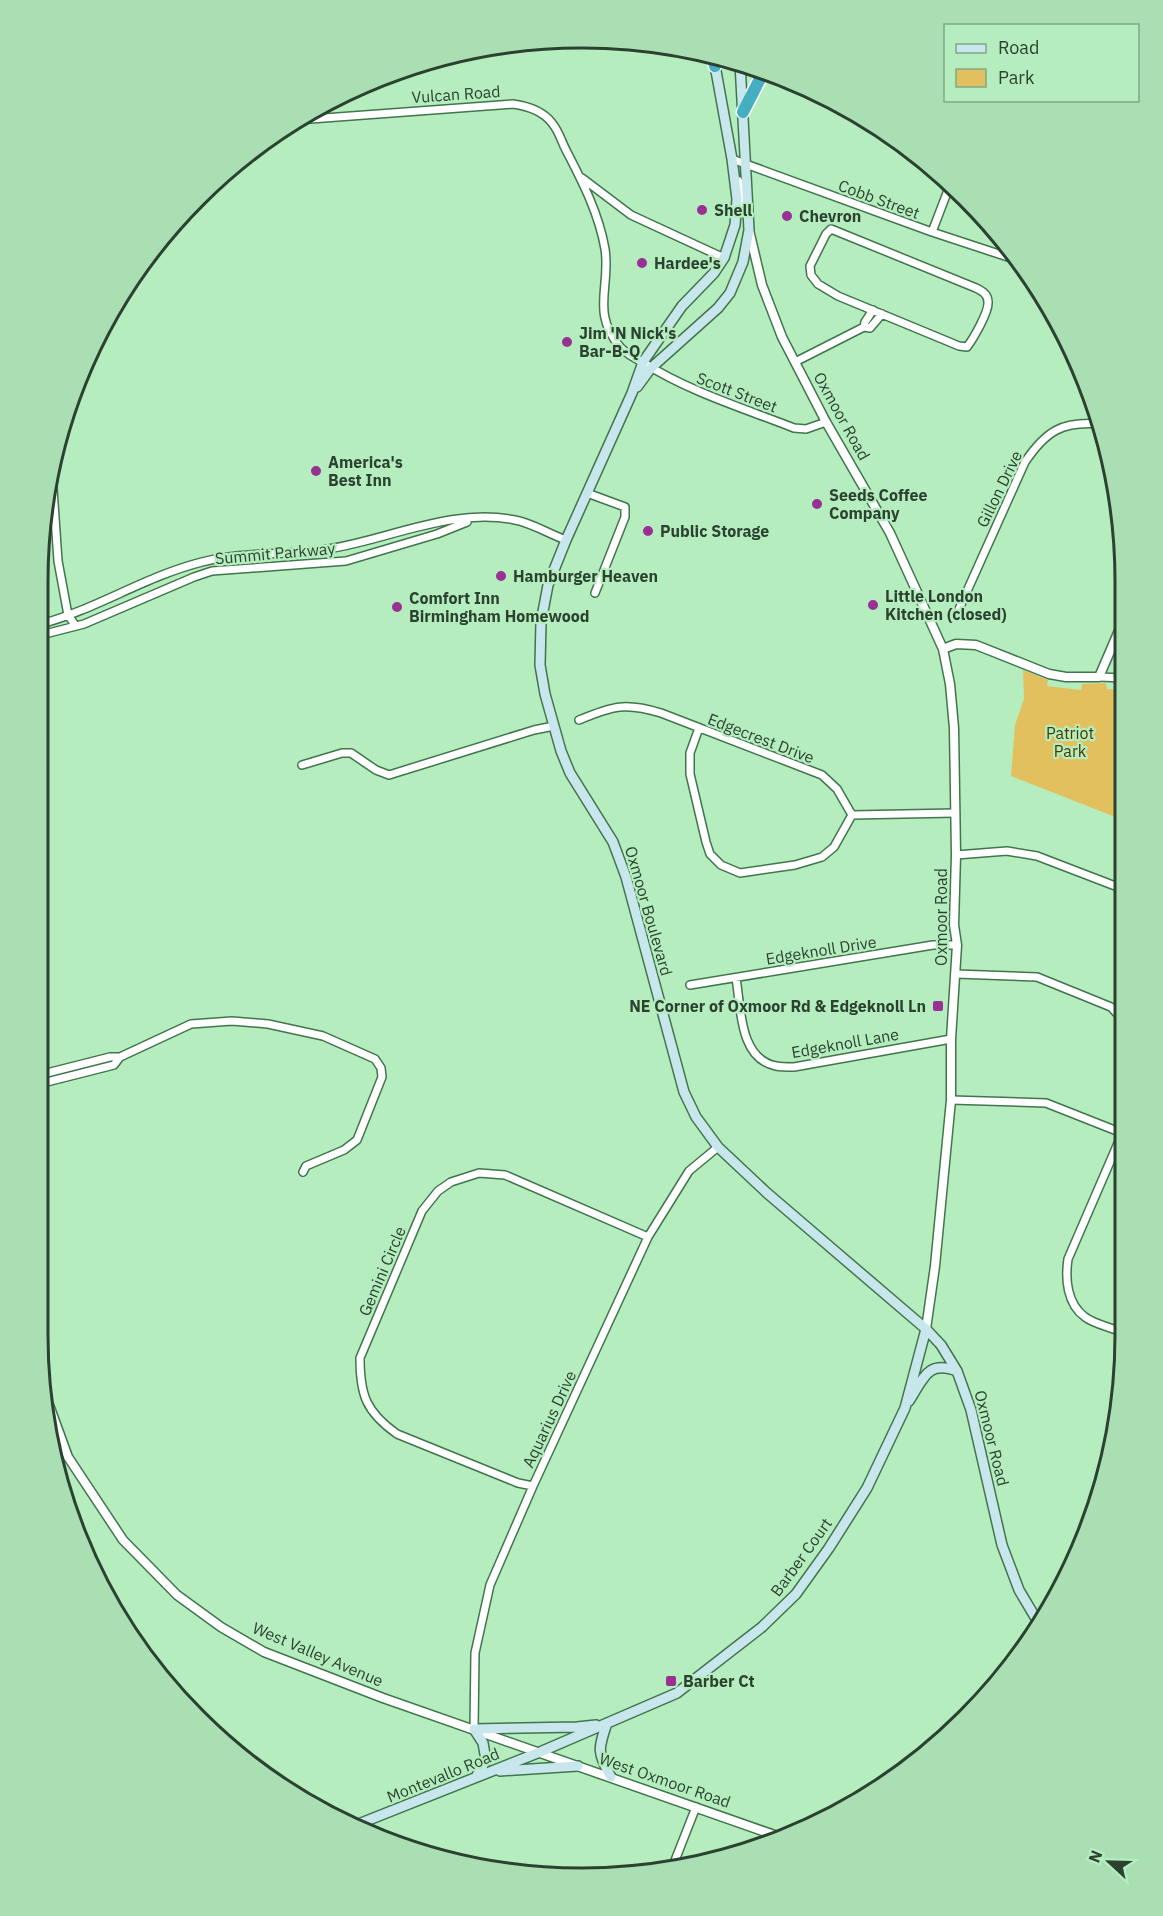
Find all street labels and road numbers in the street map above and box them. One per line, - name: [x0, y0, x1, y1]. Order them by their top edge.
- street label: Vulcan Road: [411, 81, 501, 107]
- street label: Cobb Street: [836, 175, 922, 223]
- street label: Scott Street: [694, 367, 780, 417]
- street label: Oxmoor Road: [810, 368, 874, 464]
- street label: Gillon Drive: [972, 447, 1026, 531]
- street label: Summit Parkway: [214, 538, 336, 568]
- street label: Edgecrest Drive: [705, 709, 817, 768]
- street label: Oxmoor Boulevard: [621, 844, 677, 978]
- street label: Oxmoor Road: [931, 868, 951, 966]
- street label: Edgeknoll Drive: [764, 931, 878, 969]
- street label: Edgeknoll Lane: [790, 1024, 901, 1062]
- street label: Gemini Circle: [354, 1223, 410, 1319]
- street label: Aquarius Drive: [518, 1367, 580, 1471]
- street label: Oxmoor Road: [970, 1388, 1014, 1488]
- street label: Barber Court: [766, 1514, 836, 1600]
- street label: West Valley Avenue: [250, 1617, 387, 1691]
- street label: Montevallo Road: [384, 1743, 502, 1807]
- street label: West Oxmoor Road: [597, 1748, 733, 1812]

